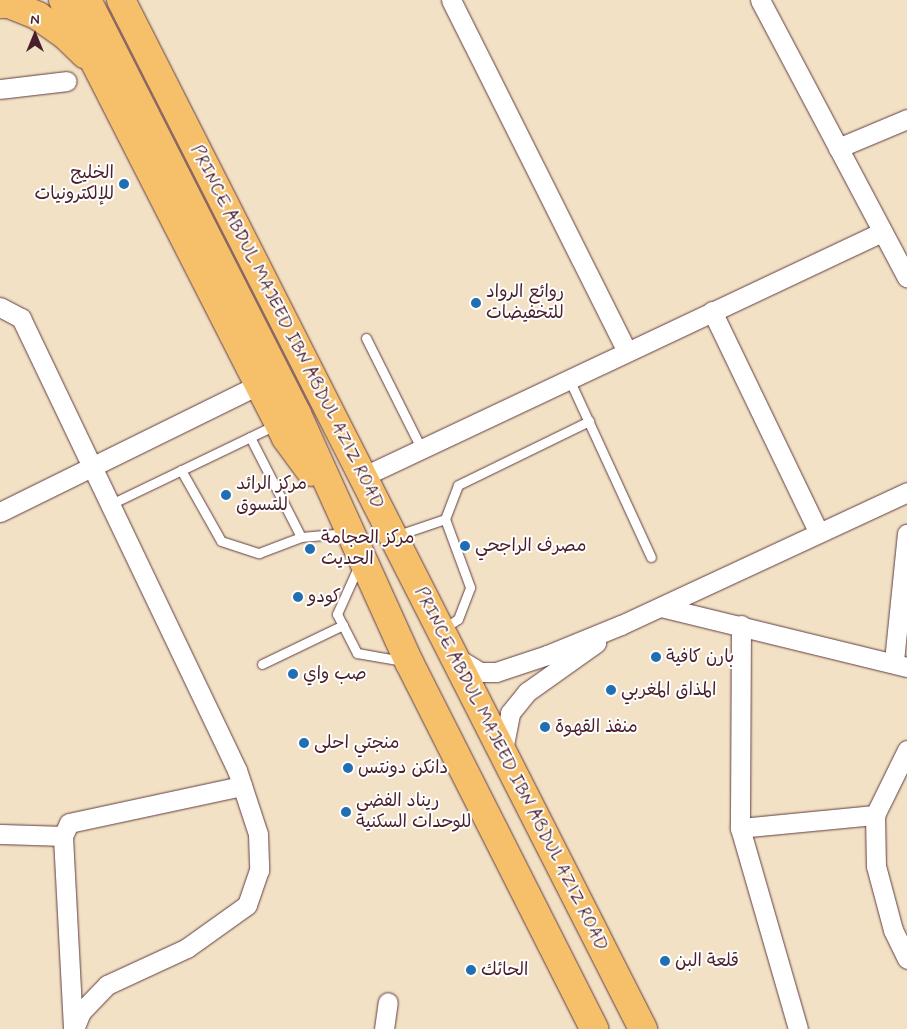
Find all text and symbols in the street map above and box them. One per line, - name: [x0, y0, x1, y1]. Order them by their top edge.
- north arrow: [10, 10, 60, 60]
- text: N: [30, 11, 40, 29]
- street label: PRINCE ABDUL MAJEED IBN ABDUL AZIZ ROAD: [184, 140, 390, 514]
- place label: الخليج للإلكترونيات: [35, 163, 114, 205]
- marker: الخليج للإلكترونيات: [118, 178, 130, 190]
- place label: روائع الرواد للتخفيضات: [486, 282, 564, 324]
- marker: روائع الرواد للتخفيضات: [470, 297, 482, 309]
- place label: مركز الرائد للتسوق: [236, 474, 307, 516]
- marker: مركز الرائد للتسوق: [220, 489, 232, 501]
- place label: مركز الحجامة الحديث: [321, 528, 414, 570]
- place label: مصرف الراجحي: [475, 535, 587, 557]
- marker: مصرف الراجحي: [459, 540, 471, 552]
- marker: مركز الحجامة الحديث: [303, 542, 317, 556]
- street label: PRINCE ABDUL MAJEED IBN ABDUL AZIZ ROAD: [408, 582, 614, 956]
- place label: كودو: [308, 586, 341, 608]
- marker: كودو: [292, 591, 304, 603]
- place label: بارن كافية: [666, 646, 734, 668]
- marker: بارن كافية: [650, 651, 662, 663]
- place label: صب واي: [303, 663, 367, 685]
- marker: صب واي: [287, 668, 299, 680]
- place label: المذاق المغربي: [621, 679, 716, 701]
- marker: المذاق المغربي: [605, 684, 617, 696]
- place label: منفذ القهوة: [555, 716, 638, 738]
- marker: منفذ القهوة: [539, 721, 551, 733]
- place label: منجتي احلى: [314, 732, 399, 754]
- marker: منجتي احلى: [298, 737, 310, 749]
- place label: دانكن دونتس: [358, 757, 448, 779]
- marker: دانكن دونتس: [342, 762, 354, 774]
- place label: ريناد الفضي للوحدات السكنية: [356, 791, 471, 834]
- marker: ريناد الفضي للوحدات السكنية: [340, 806, 352, 818]
- place label: قلعة البن: [675, 950, 739, 972]
- marker: قلعة البن: [659, 955, 671, 967]
- place label: الحائك: [481, 959, 528, 981]
- marker: الحائك: [465, 964, 477, 976]

